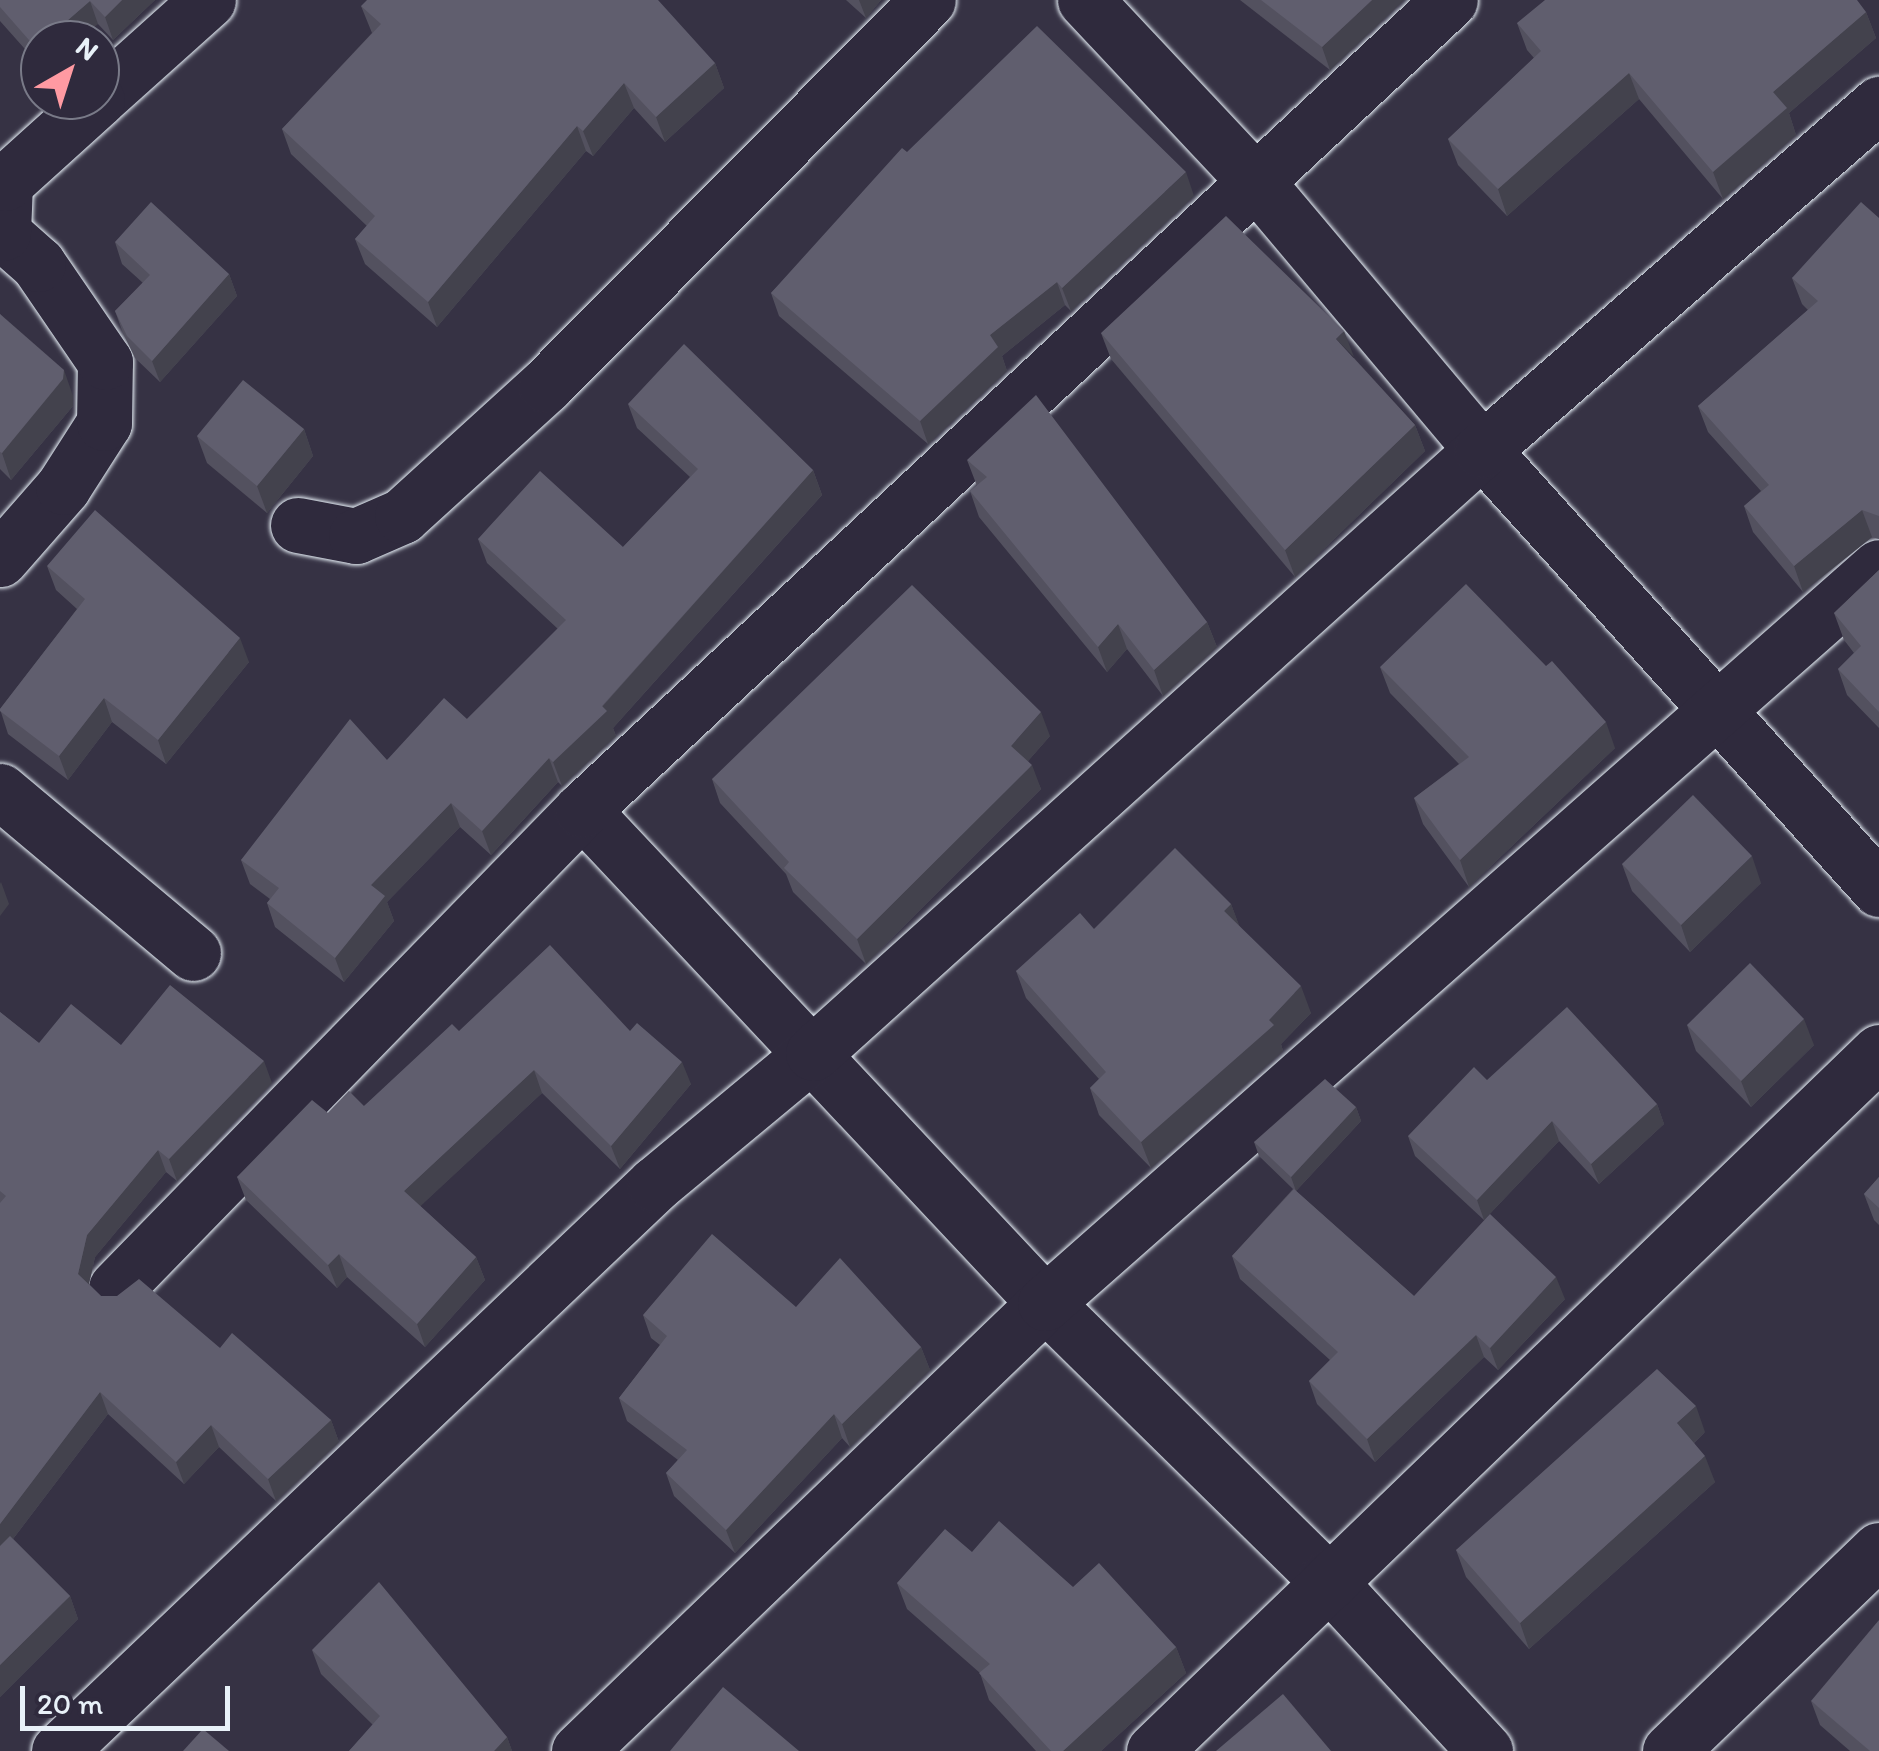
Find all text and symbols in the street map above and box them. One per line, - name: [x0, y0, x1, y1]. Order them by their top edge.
- north arrow: [20, 20, 120, 120]
- text: N: [70, 29, 106, 67]
- scale bar: [25, 1666, 235, 1728]
- text: 20 m: [37, 1685, 103, 1722]

